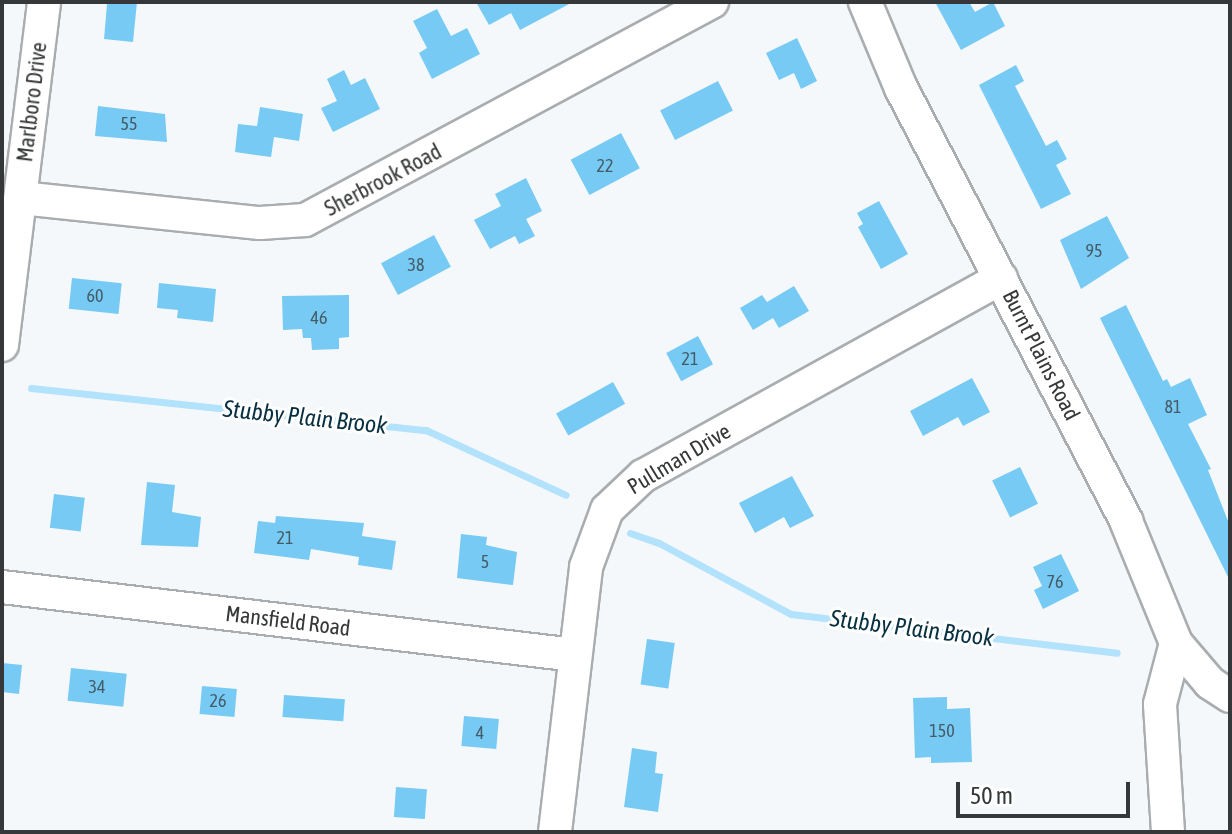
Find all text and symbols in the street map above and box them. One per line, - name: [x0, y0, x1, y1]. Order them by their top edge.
- street label: Marlboro Drive: [12, 41, 52, 163]
- house number: 55: [121, 113, 137, 135]
- street label: Sherbrook Road: [320, 138, 446, 222]
- house number: 22: [597, 155, 613, 177]
- house number: 95: [1086, 240, 1102, 262]
- house number: 38: [408, 254, 424, 276]
- house number: 60: [87, 285, 103, 307]
- street label: Burnt Plains Road: [997, 285, 1085, 425]
- house number: 46: [311, 307, 327, 329]
- house number: 21: [682, 348, 698, 370]
- water label: Stubby Plain Brook: [222, 394, 388, 440]
- house number: 81: [1165, 396, 1181, 418]
- street label: Pullman Drive: [623, 418, 735, 500]
- house number: 21: [277, 527, 293, 549]
- house number: 5: [481, 551, 489, 573]
- house number: 76: [1047, 571, 1063, 593]
- street label: Mansfield Road: [224, 600, 352, 642]
- water label: Stubby Plain Brook: [828, 604, 996, 652]
- house number: 34: [89, 676, 105, 698]
- house number: 26: [210, 690, 226, 712]
- house number: 150: [929, 720, 955, 742]
- house number: 4: [476, 722, 484, 744]
- scale bar: [960, 766, 1134, 816]
- text: 50 m: [970, 782, 1013, 809]

